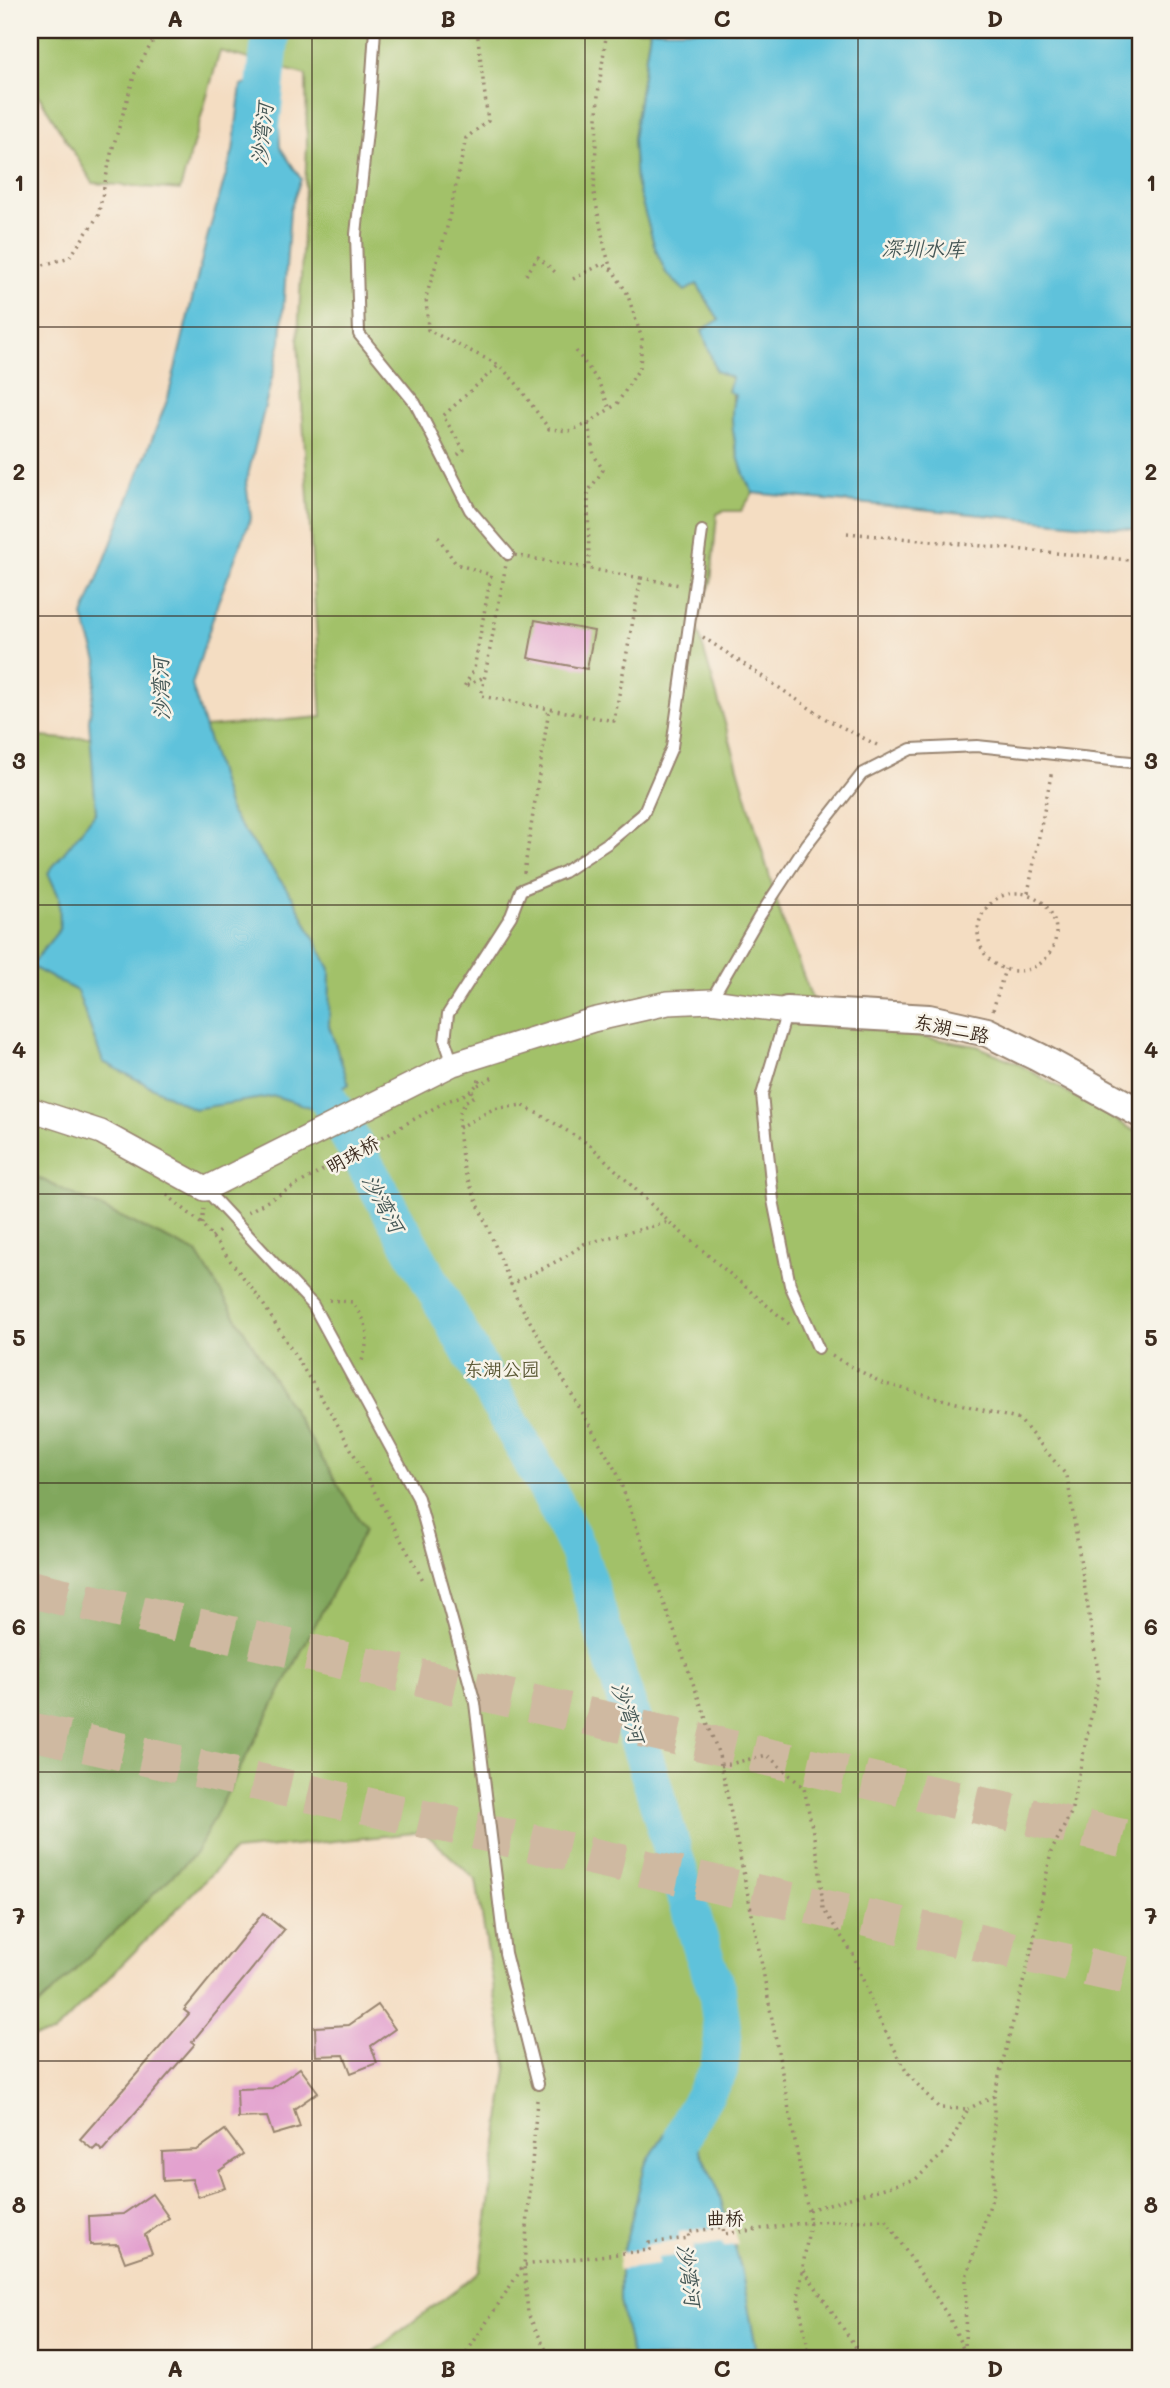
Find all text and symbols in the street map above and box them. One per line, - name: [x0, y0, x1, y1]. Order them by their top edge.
- text: A: [167, 3, 183, 33]
- text: B: [440, 3, 456, 33]
- text: C: [713, 3, 731, 33]
- text: D: [987, 3, 1003, 33]
- water label: 沙湾河: [244, 98, 278, 167]
- text: 1: [14, 167, 24, 197]
- text: 1: [1146, 167, 1156, 197]
- water label: 深圳水库: [881, 234, 967, 261]
- text: 2: [13, 456, 25, 486]
- text: 2: [1145, 456, 1157, 486]
- water label: 沙湾河: [145, 654, 175, 721]
- text: 3: [12, 745, 26, 775]
- text: 3: [1144, 745, 1158, 775]
- street label: 东湖二路: [912, 1008, 992, 1048]
- text: 4: [12, 1034, 26, 1064]
- text: 4: [1144, 1034, 1158, 1064]
- street label: 明珠桥: [321, 1129, 383, 1179]
- water label: 沙湾河: [357, 1169, 413, 1240]
- text: 5: [12, 1322, 26, 1352]
- text: 5: [1144, 1322, 1158, 1352]
- park label: 东湖公园: [464, 1356, 540, 1381]
- text: 6: [12, 1611, 26, 1641]
- text: 6: [1144, 1611, 1158, 1641]
- water label: 沙湾河: [606, 1678, 653, 1749]
- text: 7: [13, 1900, 26, 1930]
- text: 7: [1145, 1900, 1158, 1930]
- text: 8: [12, 2189, 26, 2219]
- text: 8: [1144, 2189, 1158, 2219]
- street label: 曲桥: [706, 2205, 744, 2230]
- water label: 沙湾河: [672, 2242, 708, 2311]
- text: A: [167, 2353, 183, 2383]
- text: B: [440, 2353, 456, 2383]
- text: C: [713, 2353, 731, 2383]
- text: D: [987, 2353, 1003, 2383]

